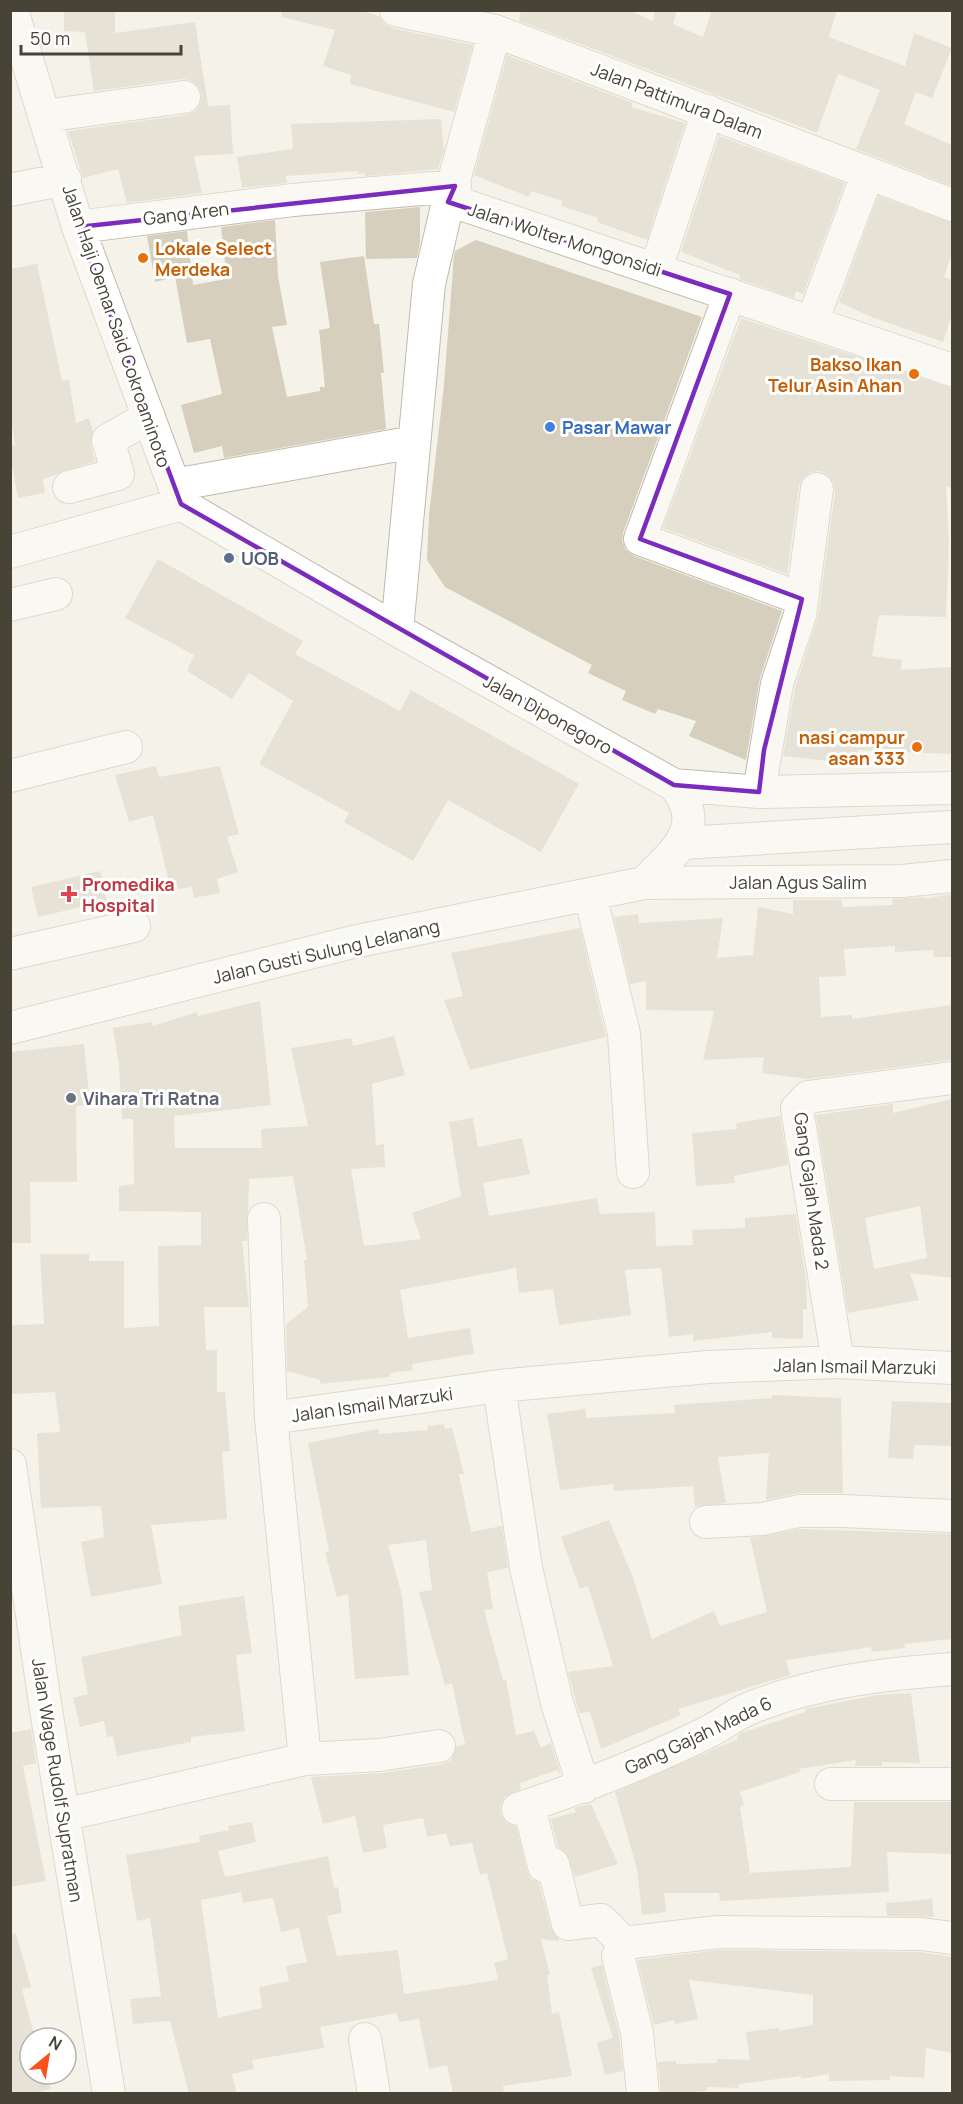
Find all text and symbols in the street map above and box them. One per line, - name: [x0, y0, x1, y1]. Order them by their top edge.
- scale bar: [21, 18, 182, 56]
- text: 50 m: [30, 26, 70, 50]
- street label: Jalan Pattimura Dalam: [588, 56, 766, 144]
- street label: Jalan Haji Oemar Said Cokroaminoto: [57, 182, 177, 470]
- street label: Gang Aren: [142, 196, 230, 230]
- street label: Jalan Wolter Mongonsidi: [465, 196, 665, 282]
- place label: Lokale Select Merdeka: [155, 236, 272, 281]
- marker: Lokale Select Merdeka: [136, 251, 150, 265]
- place label: Bakso Ikan Telur Asin Ahan: [768, 352, 902, 397]
- marker: Bakso Ikan Telur Asin Ahan: [907, 367, 921, 381]
- place label: Pasar Mawar: [562, 415, 671, 439]
- marker: Pasar Mawar: [543, 420, 557, 434]
- place label: UOB: [241, 546, 279, 570]
- marker: UOB: [222, 551, 236, 565]
- street label: Jalan Diponegoro: [479, 669, 617, 759]
- place label: nasi campur asan 333: [799, 725, 905, 770]
- marker: nasi campur asan 333: [910, 740, 924, 754]
- street label: Jalan Agus Salim: [729, 870, 867, 894]
- place label: Promedika Hospital: [82, 872, 175, 917]
- marker: Promedika Hospital: [60, 885, 78, 903]
- street label: Jalan Gusti Sulung Lelanang: [210, 913, 442, 989]
- place label: Vihara Tri Ratna: [83, 1086, 219, 1110]
- marker: Vihara Tri Ratna: [64, 1091, 78, 1105]
- street label: Gang Gajah Mada 2: [789, 1111, 835, 1271]
- street label: Jalan Ismail Marzuki: [773, 1353, 937, 1379]
- street label: Jalan Ismail Marzuki: [290, 1381, 454, 1427]
- street label: Jalan Wage Rudolf Supratman: [27, 1656, 89, 1904]
- street label: Gang Gajah Mada 6: [621, 1690, 775, 1780]
- north arrow: [18, 2026, 78, 2086]
- text: N: [45, 2031, 66, 2055]

